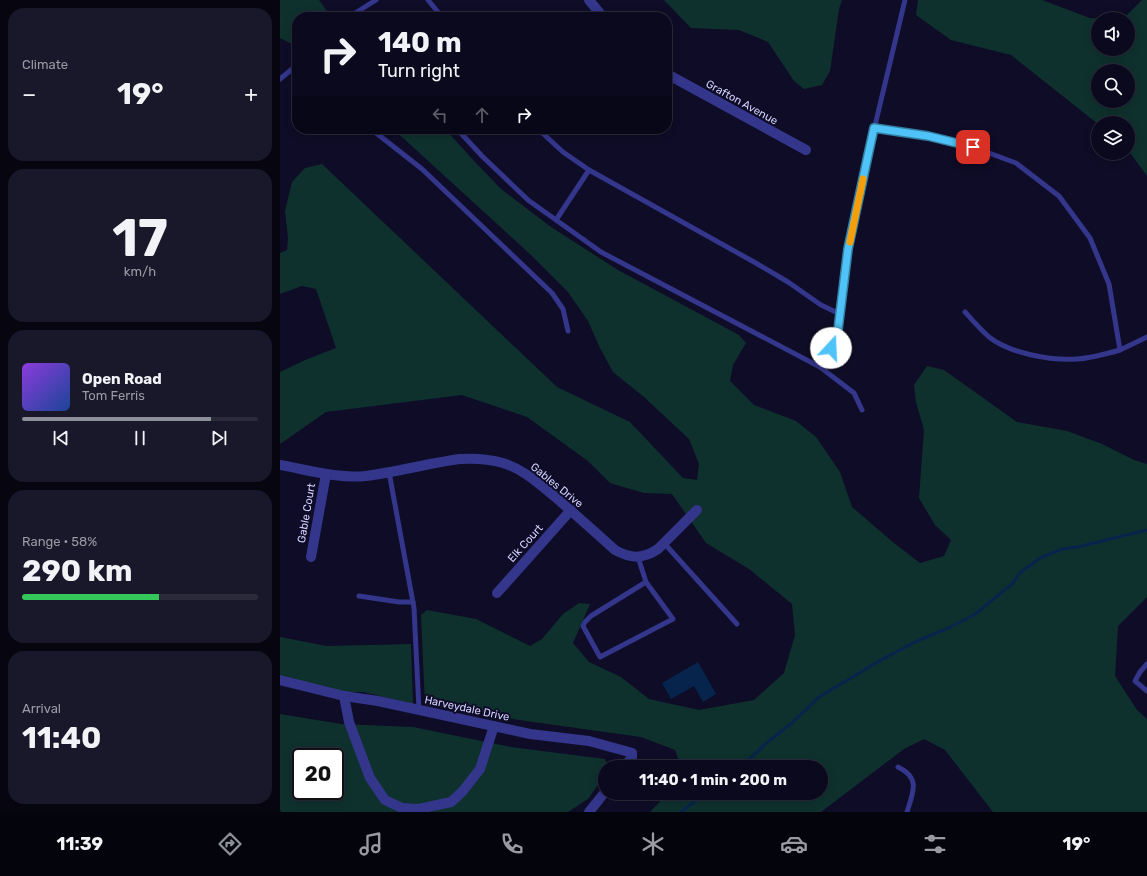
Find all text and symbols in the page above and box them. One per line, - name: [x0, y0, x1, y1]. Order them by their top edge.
- map controls: [1091, 12, 1135, 160]
- button: sound: [1091, 12, 1135, 56]
- text: 140 m: [378, 26, 462, 59]
- icon: right: [312, 28, 364, 80]
- text: Climate: [22, 57, 68, 72]
- text: Turn right: [378, 60, 460, 82]
- button: search: [1091, 64, 1135, 108]
- text: 19°: [117, 76, 164, 112]
- street label: Grafton Avenue: [704, 77, 780, 128]
- text: −: [22, 81, 36, 108]
- text: +: [244, 81, 258, 108]
- icon: left: [429, 104, 451, 126]
- icon: ahead: [471, 104, 493, 126]
- icon: right: [513, 104, 535, 126]
- button: layers: [1091, 116, 1135, 160]
- pin: [956, 130, 990, 164]
- icon: arrive: [962, 136, 984, 158]
- text: 17: [112, 207, 168, 269]
- text: km/h: [124, 264, 156, 279]
- position arrow: [810, 327, 852, 369]
- text: Open Road: [82, 370, 162, 388]
- text: Tom Ferris: [82, 388, 145, 403]
- icon: previous: [50, 427, 72, 449]
- icon: pause: [129, 427, 151, 449]
- icon: next: [208, 427, 230, 449]
- street label: Gables Drive: [528, 460, 586, 510]
- street label: Gable Court: [295, 482, 318, 544]
- street label: Elk Court: [505, 521, 546, 565]
- text: Range · 58%: [22, 534, 97, 549]
- text: 290 km: [22, 553, 133, 589]
- street label: Harveydale Drive: [423, 693, 511, 724]
- text: Arrival: [22, 701, 61, 716]
- text: 11:40: [22, 720, 101, 756]
- speed limit sign: 20: [292, 748, 344, 800]
- text: 11:40 · 1 min · 200 m: [639, 771, 787, 789]
- icon: directions: [216, 830, 244, 858]
- icon: music: [357, 830, 385, 858]
- icon: phone: [498, 830, 526, 858]
- icon: climate: [639, 830, 667, 858]
- icon: car: [780, 830, 808, 858]
- icon: filters: [921, 830, 949, 858]
- text: 11:39: [57, 833, 103, 855]
- text: 19°: [1063, 833, 1090, 855]

